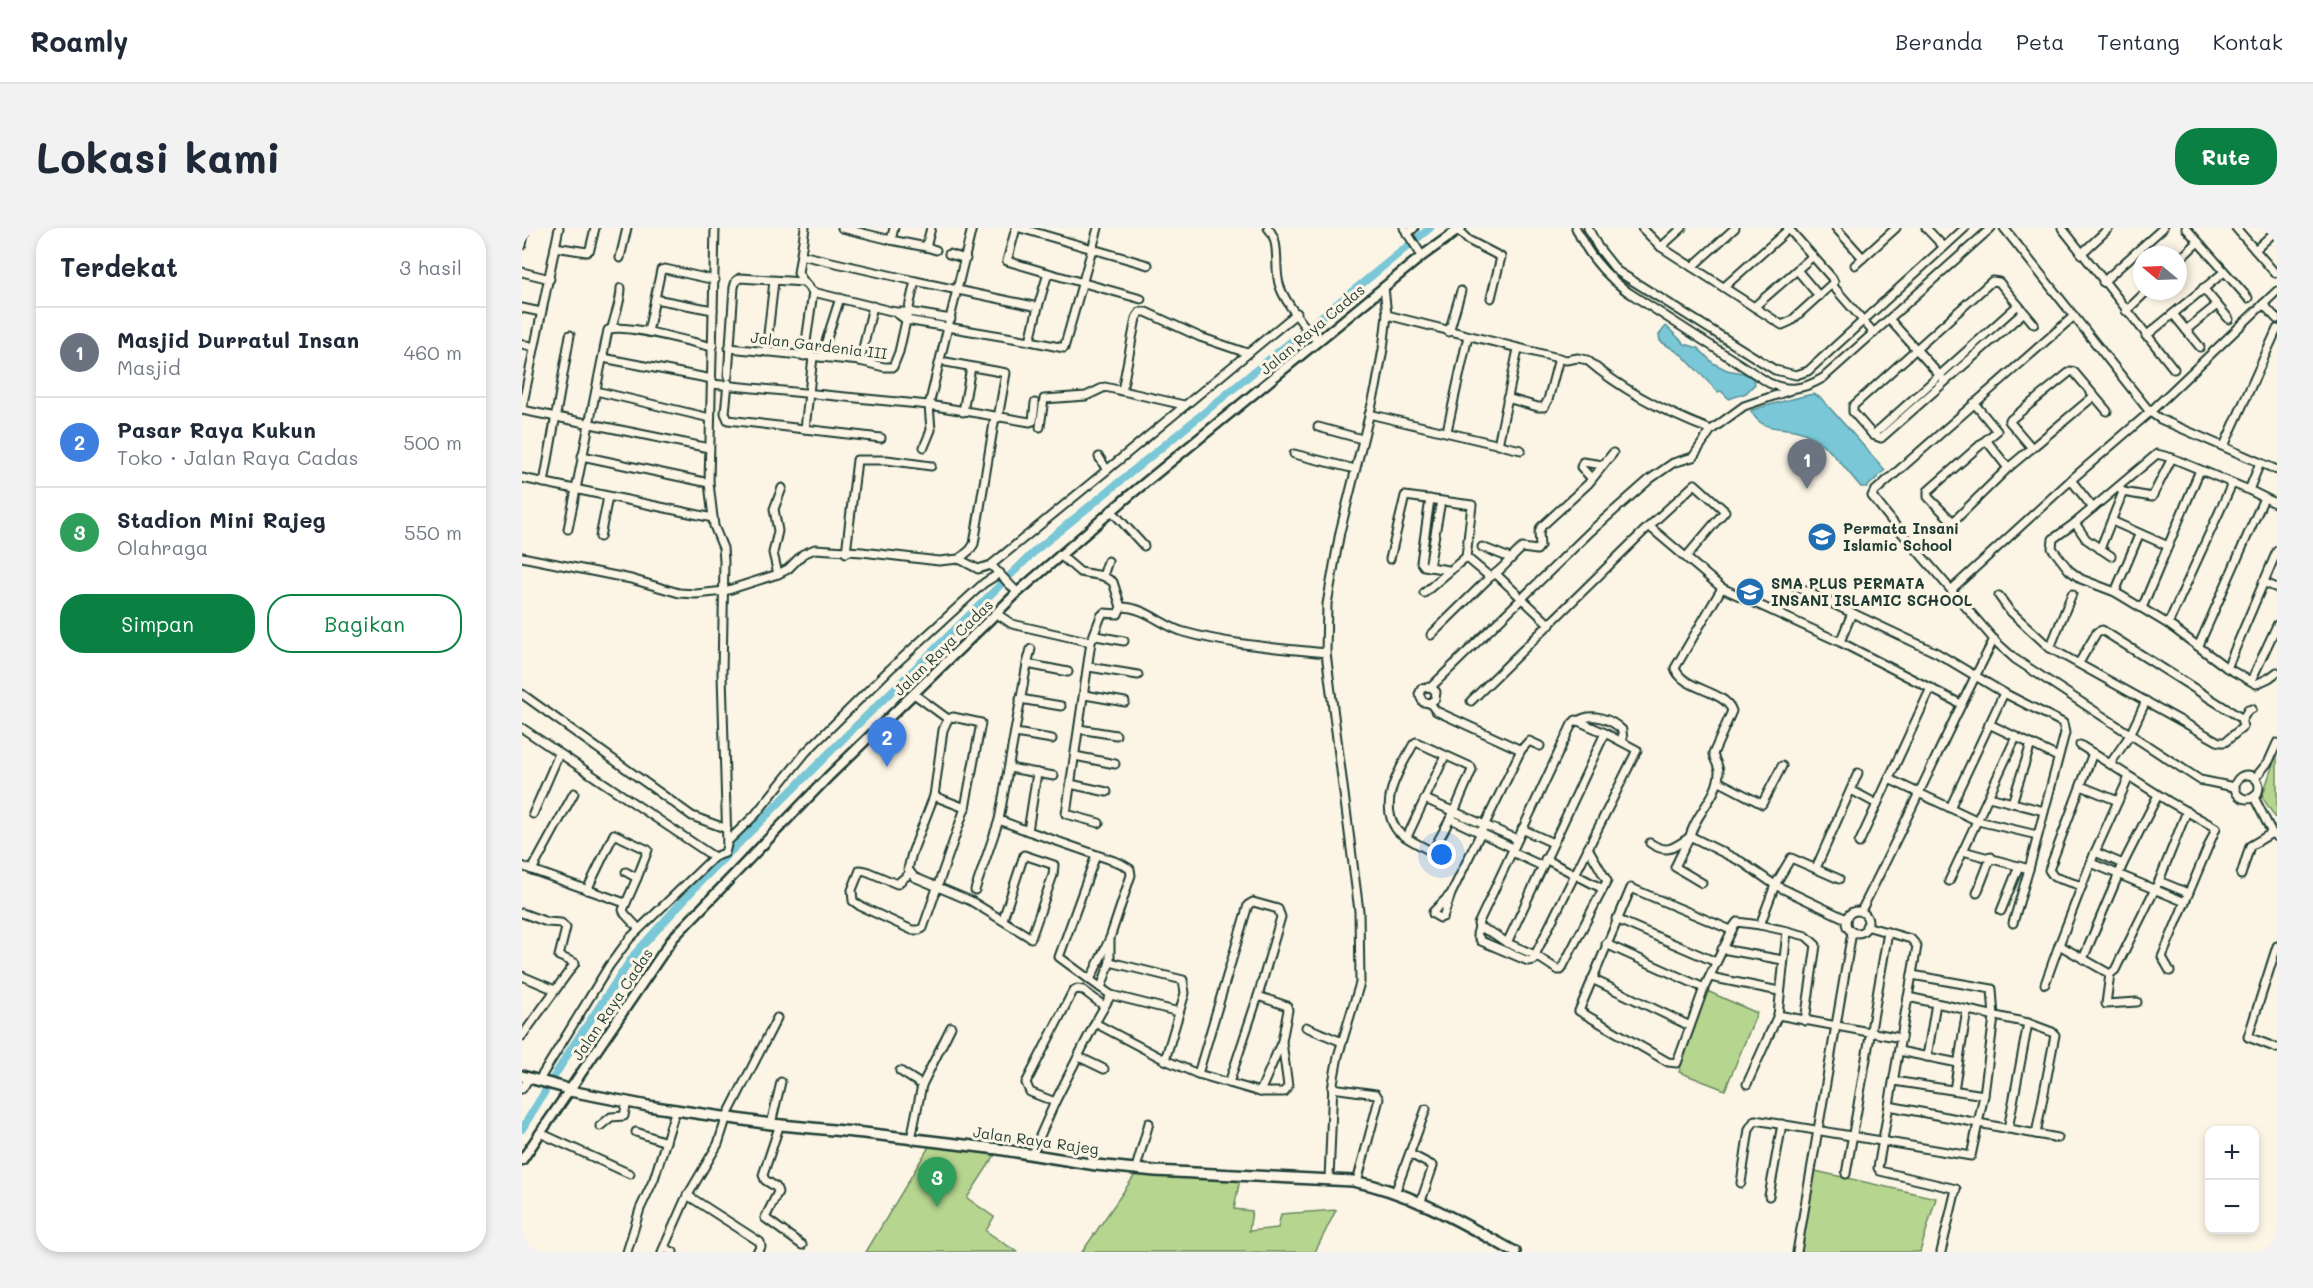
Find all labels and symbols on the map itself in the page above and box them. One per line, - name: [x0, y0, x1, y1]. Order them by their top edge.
- north arrow: [2133, 246, 2187, 300]
- street label: Jalan Raya Cadas: [1255, 279, 1369, 379]
- street label: Jalan Gardenia III: [750, 327, 889, 363]
- pin: 1: [1788, 440, 1826, 489]
- place label: Permata Insani Islamic School: [1843, 518, 1959, 555]
- school or university icon: Permata Insani Islamic School: [1806, 521, 1838, 553]
- place label: SMA PLUS PERMATA INSANI ISLAMIC SCHOOL: [1771, 573, 1973, 610]
- school or university icon: SMA PLUS PERMATA INSANI ISLAMIC SCHOOL: [1734, 576, 1766, 608]
- street label: Jalan Raya Cadas: [889, 594, 997, 700]
- pin: 2: [868, 718, 907, 767]
- your location: [1427, 840, 1456, 869]
- street label: Jalan Raya Cadas: [567, 944, 657, 1064]
- street label: Jalan Raya Rajeg: [972, 1121, 1100, 1159]
- pin: 3: [918, 1158, 956, 1207]

